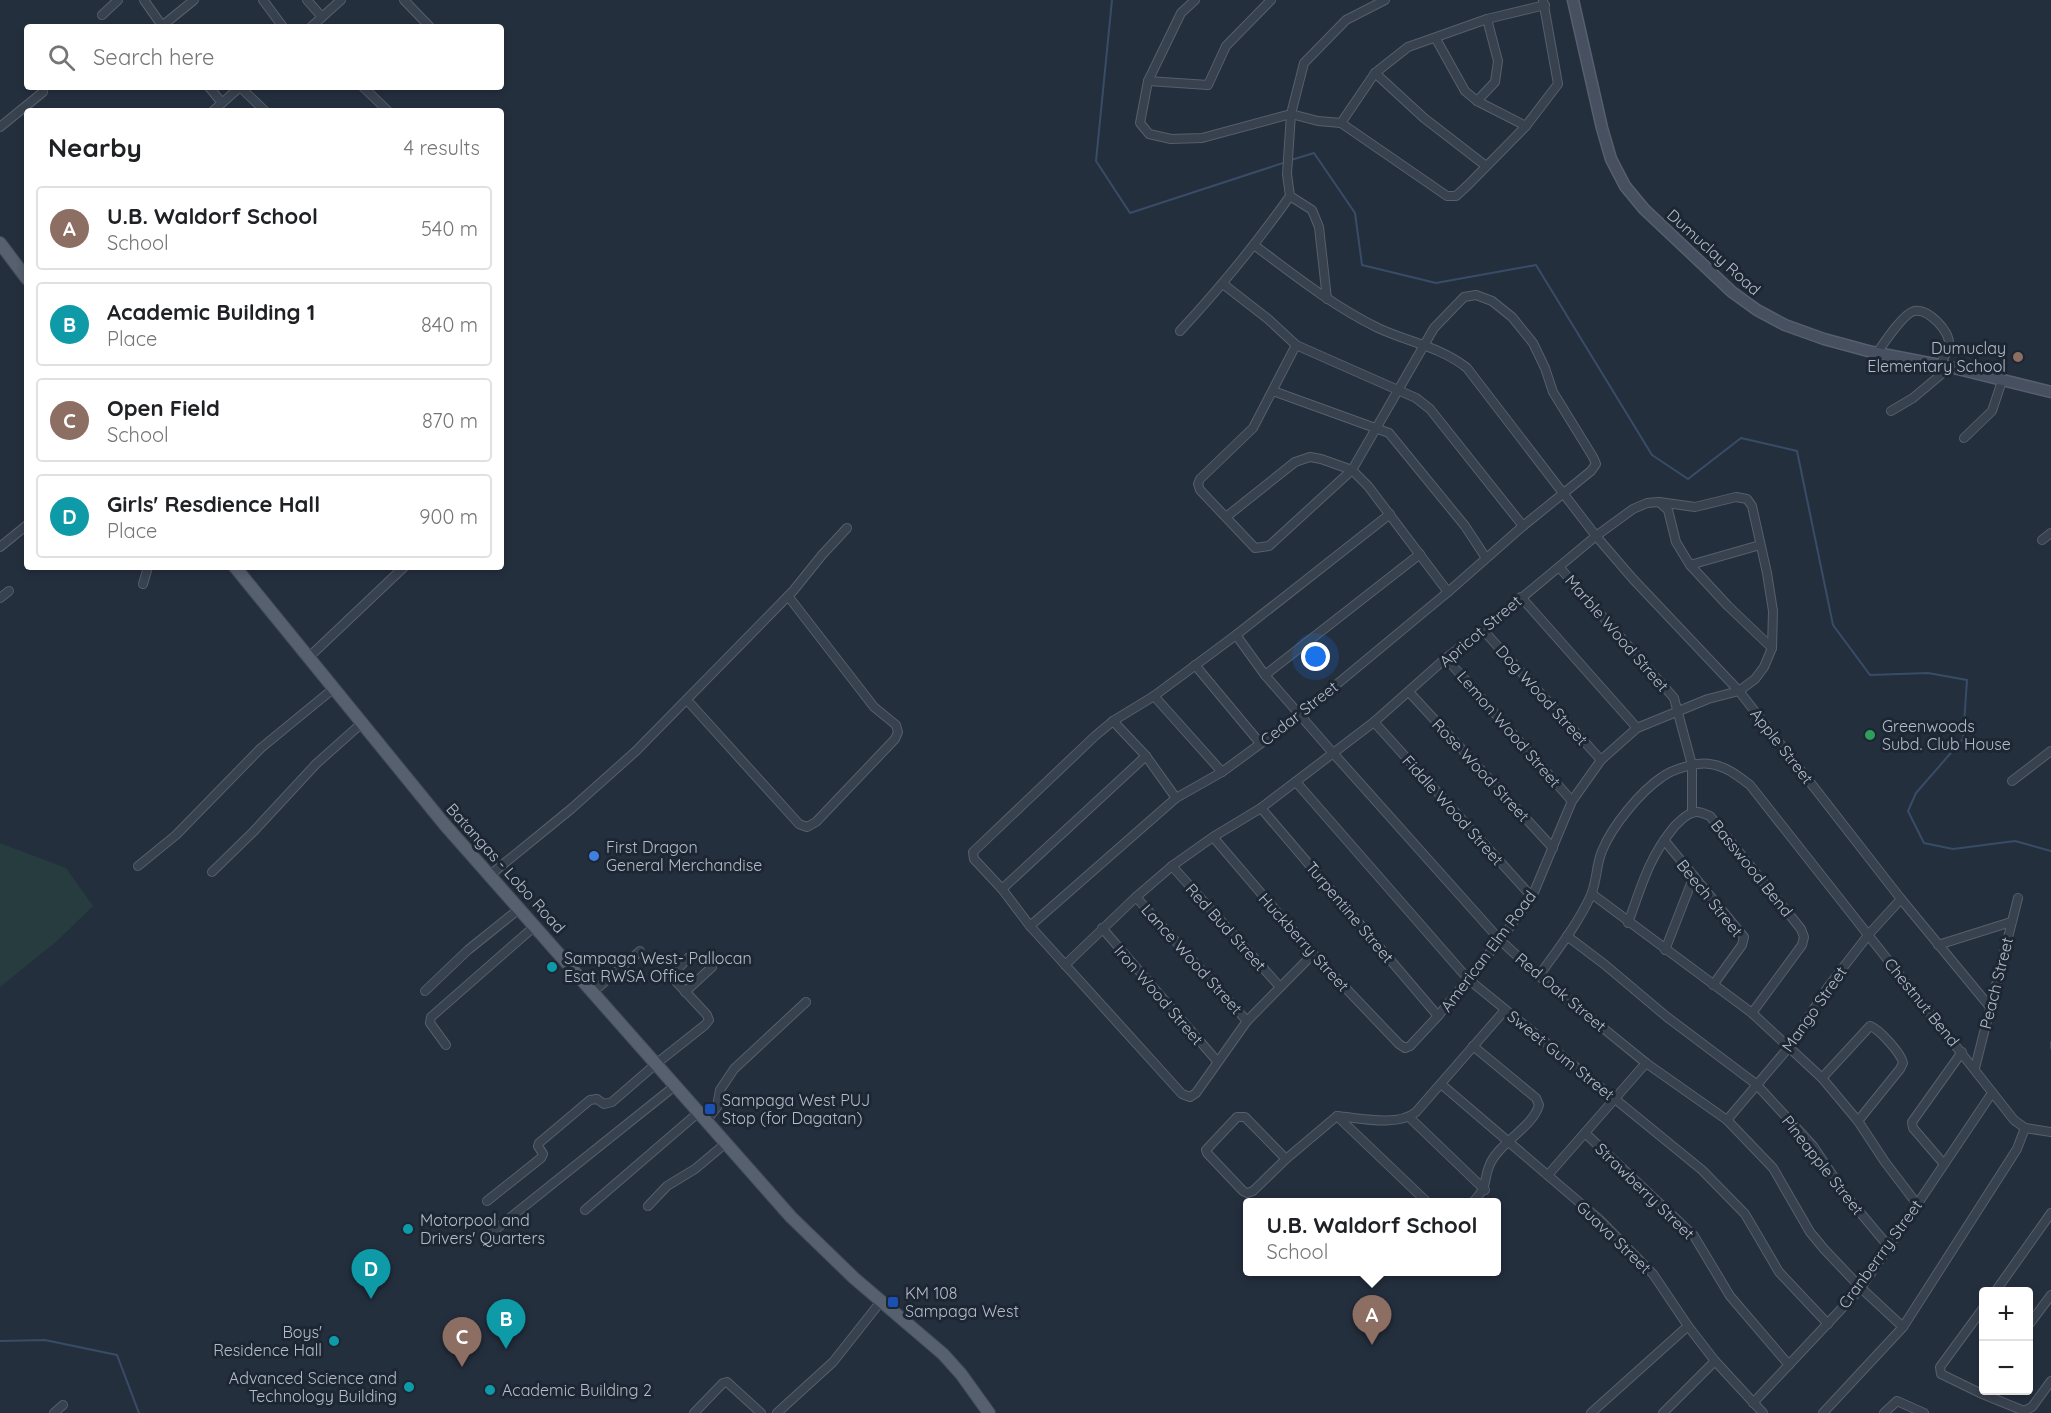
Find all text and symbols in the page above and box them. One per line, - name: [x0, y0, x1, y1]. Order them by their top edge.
- search box: [24, 24, 504, 90]
- icon: search: [45, 41, 78, 74]
- text: Search here: [93, 43, 214, 71]
- text: Nearby: [48, 131, 142, 164]
- text: 4 results: [404, 135, 480, 160]
- text: U.B. Waldorf School: [107, 202, 318, 230]
- street label: Dumuclay Road: [1663, 205, 1765, 299]
- text: A: [63, 216, 76, 241]
- text: 540 m: [421, 216, 478, 241]
- text: School: [107, 230, 169, 255]
- text: Academic Building 1: [107, 298, 315, 326]
- text: B: [63, 312, 76, 337]
- text: 840 m: [421, 312, 478, 337]
- text: Place: [107, 326, 157, 351]
- place label: Dumuclay Elementary School: [1867, 338, 2006, 376]
- marker: Dumuclay Elementary School: [2011, 350, 2025, 364]
- text: Open Field: [107, 394, 220, 422]
- text: C: [63, 408, 76, 433]
- text: 870 m: [422, 408, 478, 433]
- text: School: [107, 422, 169, 447]
- text: Girls' Resdience Hall: [107, 490, 320, 518]
- text: D: [62, 504, 77, 529]
- text: 900 m: [419, 504, 478, 529]
- text: Place: [107, 518, 157, 543]
- street label: Marble Wood Street: [1561, 571, 1673, 695]
- street label: Apricot Street: [1435, 591, 1525, 671]
- street label: Dog Wood Street: [1492, 641, 1592, 749]
- your location: [1301, 642, 1330, 671]
- street label: Lemon Wood Street: [1453, 667, 1565, 791]
- street label: Cedar Street: [1256, 676, 1342, 750]
- street label: Apple Street: [1746, 704, 1818, 788]
- street label: Rose Wood Street: [1428, 714, 1534, 826]
- place label: Greenwoods Subd. Club House: [1882, 716, 2011, 754]
- marker: Greenwoods Subd. Club House: [1863, 728, 1877, 742]
- street label: Fiddle Wood Street: [1398, 751, 1508, 869]
- street label: Batangas - Lobo Road: [442, 799, 570, 937]
- street label: Basswood Bend: [1707, 815, 1797, 921]
- place label: First Dragon General Merchandise: [606, 837, 762, 875]
- marker: First Dragon General Merchandise: [587, 849, 601, 863]
- street label: Beech Street: [1673, 855, 1747, 941]
- street label: Turpentine Street: [1302, 857, 1398, 967]
- street label: Red Bud Street: [1181, 879, 1271, 975]
- street label: American Elm Road: [1436, 886, 1540, 1016]
- street label: Huckberry Street: [1255, 889, 1353, 995]
- street label: Lance Wood Street: [1137, 900, 1247, 1018]
- street label: Peach Street: [1975, 935, 2017, 1031]
- street label: Iron Wood Street: [1110, 941, 1208, 1049]
- place label: Sampaga West- Pallocan Esat RWSA Office: [564, 948, 752, 986]
- street label: Red Oak Street: [1512, 948, 1610, 1036]
- street label: Chestnut Bend: [1880, 954, 1964, 1050]
- marker: Sampaga West- Pallocan Esat RWSA Office: [545, 960, 559, 974]
- street label: Mango Street: [1777, 962, 1851, 1056]
- street label: Sweet Gum Street: [1503, 1006, 1619, 1104]
- place label: Sampaga West PUJ Stop (for Dagatan): [722, 1090, 870, 1128]
- marker: Sampaga West PUJ Stop (for Dagatan): [703, 1102, 717, 1116]
- street label: Pineapple Street: [1778, 1111, 1868, 1219]
- street label: Strawberry Street: [1591, 1139, 1699, 1243]
- street label: Guava Street: [1573, 1196, 1655, 1278]
- street label: Cranberrry Street: [1834, 1196, 1926, 1312]
- popup: [1243, 1198, 1501, 1276]
- place label: Motorpool and Drivers' Quarters: [420, 1210, 545, 1248]
- text: U.B. Waldorf School: [1267, 1211, 1477, 1239]
- marker: Motorpool and Drivers' Quarters: [401, 1222, 415, 1236]
- text: School: [1267, 1239, 1328, 1264]
- pin: D: [352, 1250, 391, 1299]
- place label: KM 108 Sampaga West: [905, 1283, 1019, 1321]
- map controls: [1979, 1287, 2033, 1395]
- button: +: [1979, 1287, 2033, 1341]
- marker: KM 108 Sampaga West: [886, 1295, 900, 1309]
- pin: A: [1352, 1296, 1392, 1345]
- pin: B: [486, 1300, 526, 1349]
- pin: C: [442, 1318, 482, 1367]
- place label: Boys' Residence Hall: [213, 1322, 322, 1360]
- marker: Boys' Residence Hall: [327, 1334, 341, 1348]
- button: −: [1979, 1341, 2033, 1395]
- place label: Advanced Science and Technology Building: [229, 1368, 397, 1406]
- marker: Advanced Science and Technology Building: [402, 1380, 416, 1394]
- place label: Academic Building 2: [502, 1380, 652, 1400]
- marker: Academic Building 2: [483, 1383, 497, 1397]

